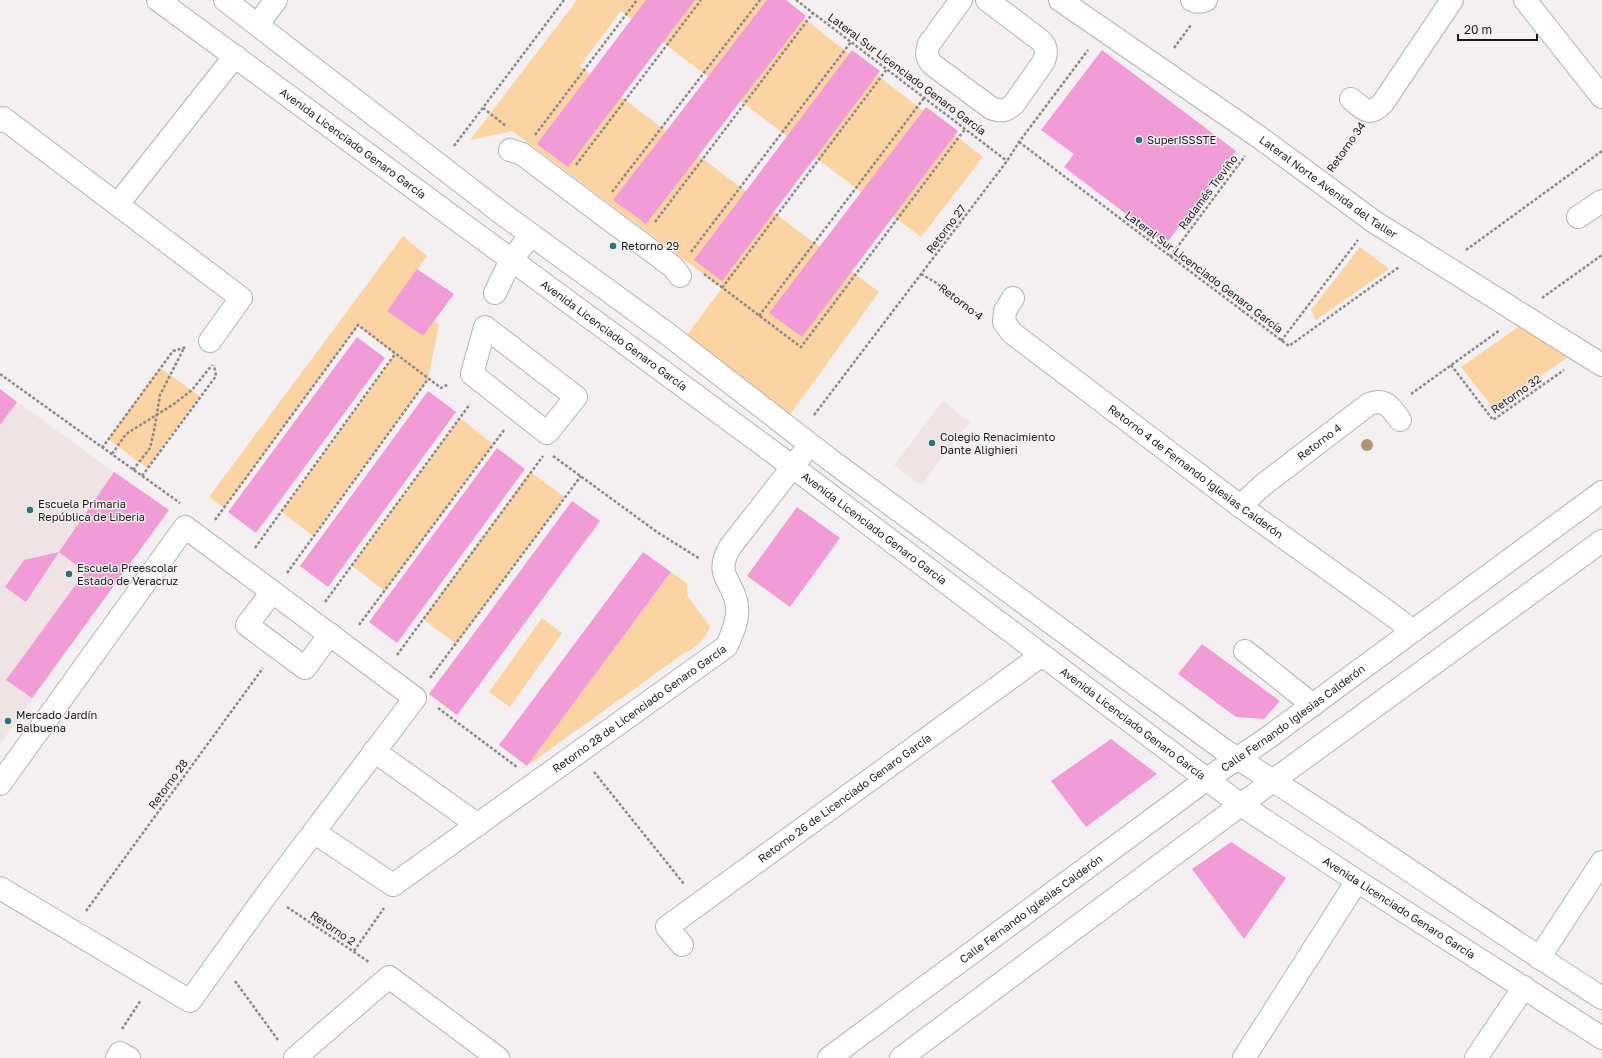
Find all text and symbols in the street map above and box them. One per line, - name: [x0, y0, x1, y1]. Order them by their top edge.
- street label: Lateral Sur Licenciado Genaro García: [826, 10, 989, 137]
- scale bar: [1458, 16, 1537, 42]
- text: 20 m: [1464, 22, 1492, 37]
- street label: Avenida Licenciado Genaro García: [278, 85, 429, 201]
- street label: Retorno 34: [1324, 119, 1368, 174]
- place label: SuperISSSTE: [1147, 133, 1216, 146]
- street label: Lateral Norte Avenida del Taller: [1257, 133, 1400, 241]
- marker: SuperISSSTE: [1134, 135, 1144, 145]
- street label: Radamés Treviño: [1175, 152, 1240, 232]
- street label: Retorno 27: [923, 202, 968, 256]
- street label: Lateral Sur Licenciado Genaro García: [1123, 208, 1286, 335]
- place label: Retorno 29: [621, 239, 679, 252]
- marker: Retorno 29: [608, 241, 618, 251]
- street label: Avenida Licenciado Genaro García: [539, 277, 690, 393]
- street label: Retorno 4: [937, 281, 986, 323]
- street label: Retorno 32: [1488, 372, 1543, 416]
- street label: Retorno 4 de Fernando Iglesias Calderón: [1106, 402, 1286, 541]
- street label: Retorno 4: [1294, 420, 1344, 463]
- place label: Colegio Renacimiento Dante Alighieri: [940, 430, 1056, 456]
- marker: Colegio Renacimiento Dante Alighieri: [927, 438, 937, 448]
- street label: Avenida Licenciado Genaro García: [799, 469, 950, 587]
- place label: Escuela Primaria República de Liberia: [38, 497, 145, 523]
- marker: Escuela Primaria República de Liberia: [25, 505, 35, 515]
- place label: Escuela Preescolar Estado de Veracruz: [77, 561, 179, 587]
- marker: Escuela Preescolar Estado de Veracruz: [64, 569, 74, 579]
- street label: Retorno 28 de Licenciado Genaro García: [550, 642, 728, 775]
- street label: Calle Fernando Iglesias Calderón: [1218, 662, 1367, 774]
- street label: Avenida Licenciado Genaro García: [1058, 664, 1208, 782]
- place label: Mercado Jardín Balbuena: [16, 708, 97, 734]
- marker: Mercado Jardín Balbuena: [3, 716, 13, 726]
- street label: Retorno 26 de Licenciado Genaro García: [755, 731, 934, 865]
- street label: Retorno 28: [145, 756, 190, 811]
- street label: Calle Fernando Iglesias Calderón: [957, 852, 1105, 966]
- street label: Avenida Licenciado Genaro García: [1321, 854, 1478, 961]
- street label: Retorno 2: [308, 908, 358, 947]

